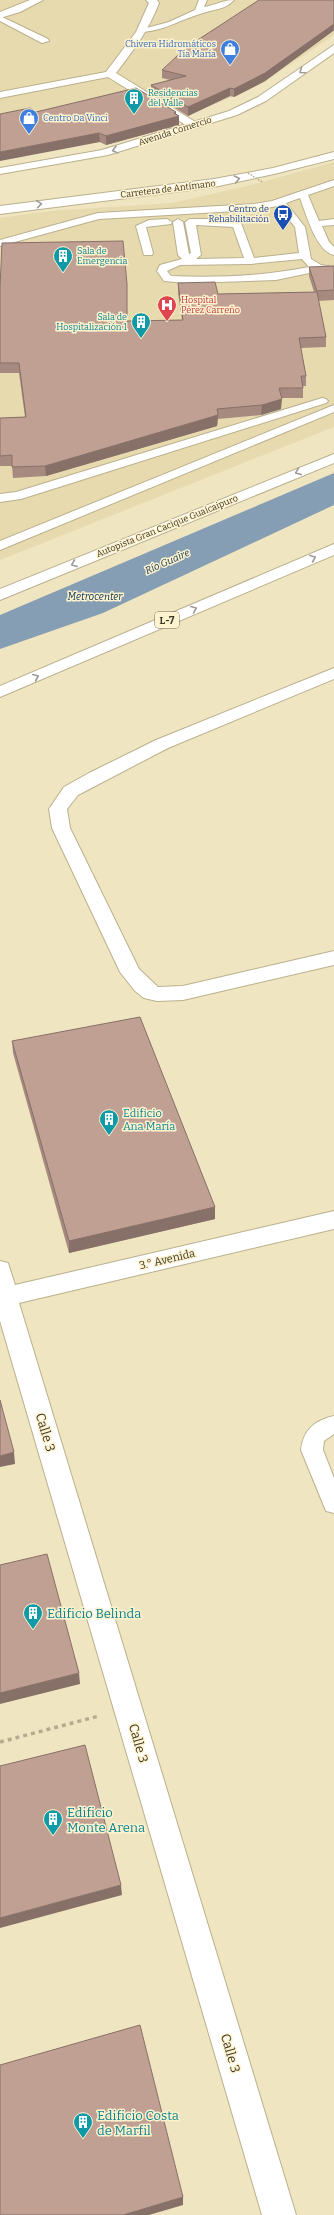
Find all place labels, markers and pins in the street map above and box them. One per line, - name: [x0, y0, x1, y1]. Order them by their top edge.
- shop icon: Chivera Hidromáticos Tía María: [219, 38, 241, 66]
- place label: Chivera Hidromáticos Tía María: [125, 39, 216, 59]
- building icon: Residencias del Valle: [123, 87, 145, 115]
- place label: Residencias del Valle: [148, 88, 198, 108]
- shop icon: Centro Da Vinci: [18, 107, 40, 135]
- place label: Centro Da Vinci: [43, 113, 108, 123]
- bus stop icon: Centro de Rehabilitación: [272, 203, 294, 231]
- place label: Centro de Rehabilitación: [209, 204, 269, 224]
- building icon: Sala de Emergencia: [52, 245, 74, 273]
- place label: Sala de Emergencia: [77, 246, 127, 266]
- hospital icon: Hospital Pérez Carreño: [156, 294, 178, 322]
- place label: Hospital Pérez Carreño: [181, 295, 240, 315]
- building icon: Sala de Hospitalización 1: [130, 311, 152, 339]
- place label: Sala de Hospitalización 1: [56, 312, 127, 332]
- place label: Edificio Ana María: [123, 1107, 175, 1133]
- building icon: Edificio Ana María: [98, 1108, 120, 1136]
- building icon: Edificio Belinda: [22, 1602, 44, 1630]
- place label: Edificio Belinda: [47, 1606, 141, 1621]
- place label: Edificio Monte Arena: [67, 1805, 145, 1835]
- building icon: Edificio Monte Arena: [42, 1808, 64, 1836]
- place label: Edificio Costa de Marfil: [97, 2108, 179, 2138]
- building icon: Edificio Costa de Marfil: [72, 2111, 94, 2139]

